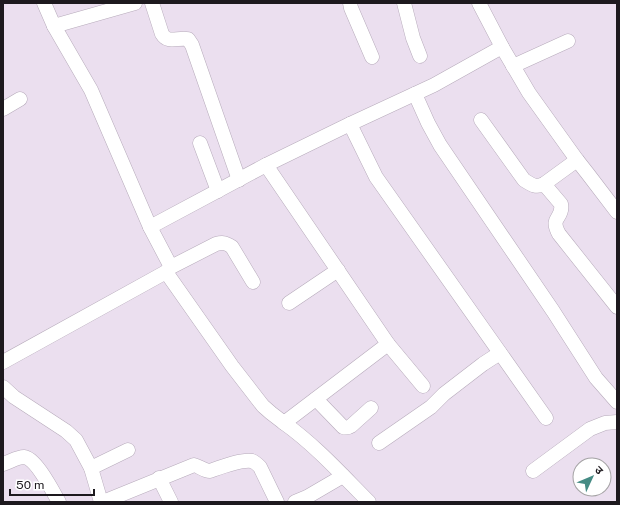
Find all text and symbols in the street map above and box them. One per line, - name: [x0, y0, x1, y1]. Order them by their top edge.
- north arrow: [572, 457, 612, 497]
- text: उ: [593, 464, 606, 477]
- scale bar: [10, 471, 94, 497]
- text: 50 m: [16, 478, 44, 492]

